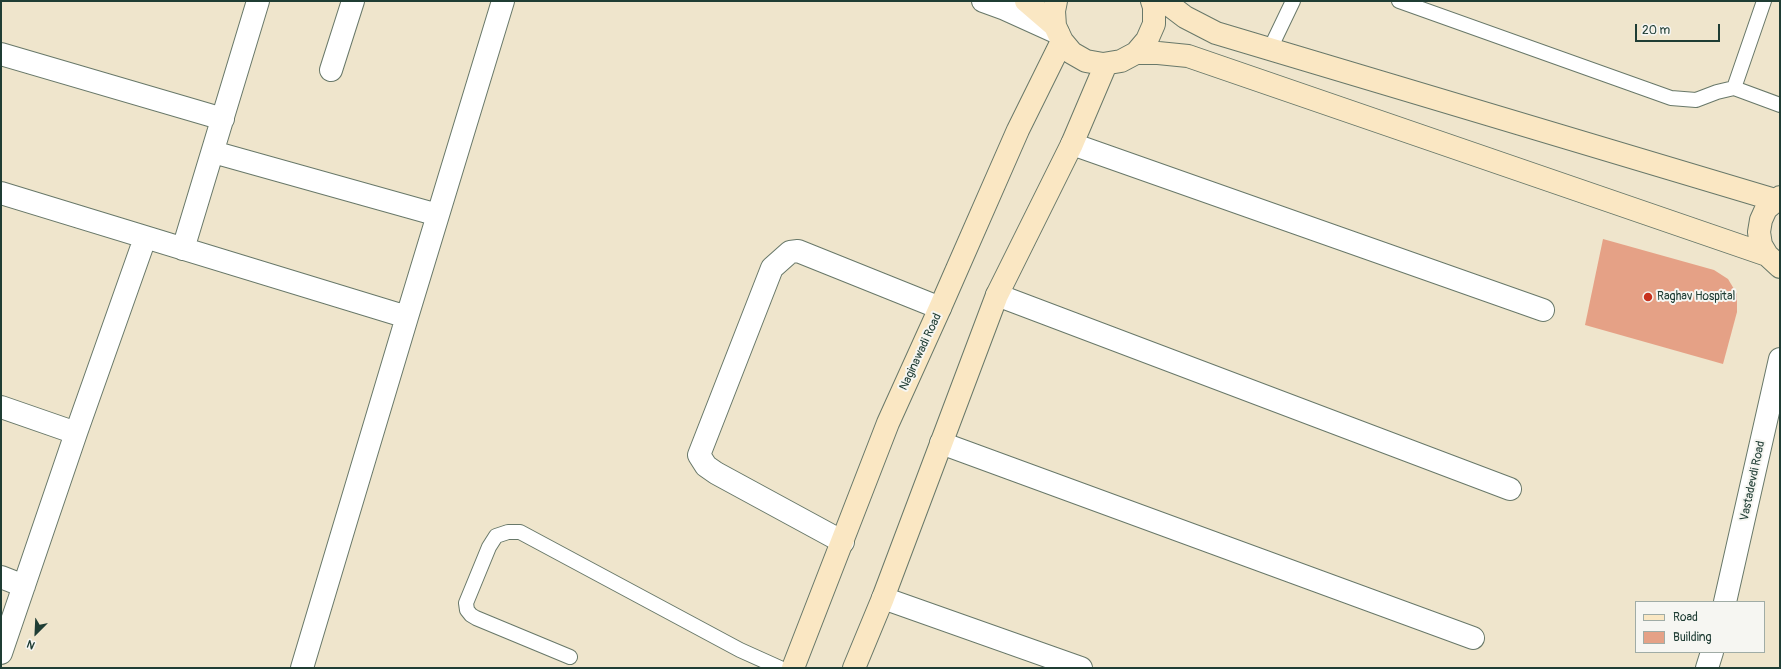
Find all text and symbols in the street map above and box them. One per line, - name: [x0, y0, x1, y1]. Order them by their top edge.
- scale bar: [1637, 16, 1722, 42]
- text: 20 m: [1642, 23, 1670, 38]
- place label: Raghav Hospital: [1657, 290, 1735, 304]
- marker: Raghav Hospital: [1642, 291, 1654, 303]
- street label: Naginawadi Road: [897, 311, 945, 393]
- street label: Vastadevdi Road: [1738, 440, 1768, 522]
- legend: [1635, 601, 1765, 653]
- text: Road: [1673, 610, 1698, 625]
- north arrow: [16, 613, 56, 653]
- text: Building: [1673, 630, 1712, 645]
- text: N: [25, 637, 37, 652]

